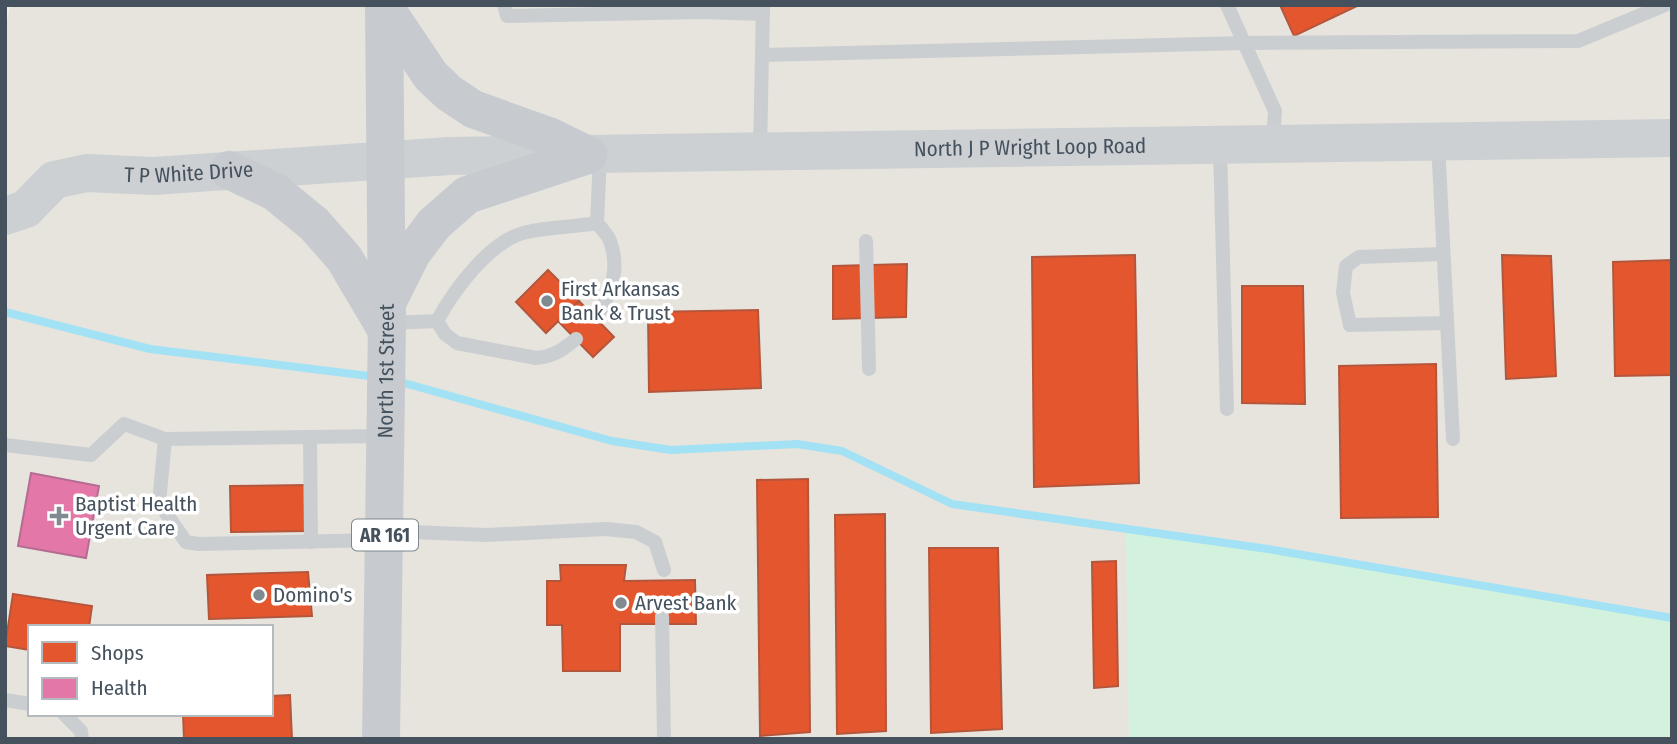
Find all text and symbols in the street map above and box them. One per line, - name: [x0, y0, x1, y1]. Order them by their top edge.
- street label: North J P Wright Loop Road: [914, 133, 1146, 162]
- street label: T P White Drive: [124, 156, 254, 189]
- place label: First Arkansas Bank & Trust: [561, 276, 680, 326]
- marker: First Arkansas Bank & Trust: [539, 293, 555, 309]
- street label: North 1st Street: [372, 303, 400, 439]
- place label: Baptist Health Urgent Care: [75, 491, 197, 541]
- marker: Baptist Health Urgent Care: [49, 506, 69, 526]
- road number: AR 161: [352, 520, 418, 550]
- place label: Domino's: [273, 582, 353, 608]
- marker: Domino's: [251, 587, 267, 603]
- place label: Arvest Bank: [635, 590, 737, 616]
- marker: Arvest Bank: [613, 595, 629, 611]
- legend: [28, 625, 273, 716]
- text: Shops: [91, 640, 144, 666]
- text: Health: [91, 675, 147, 701]

